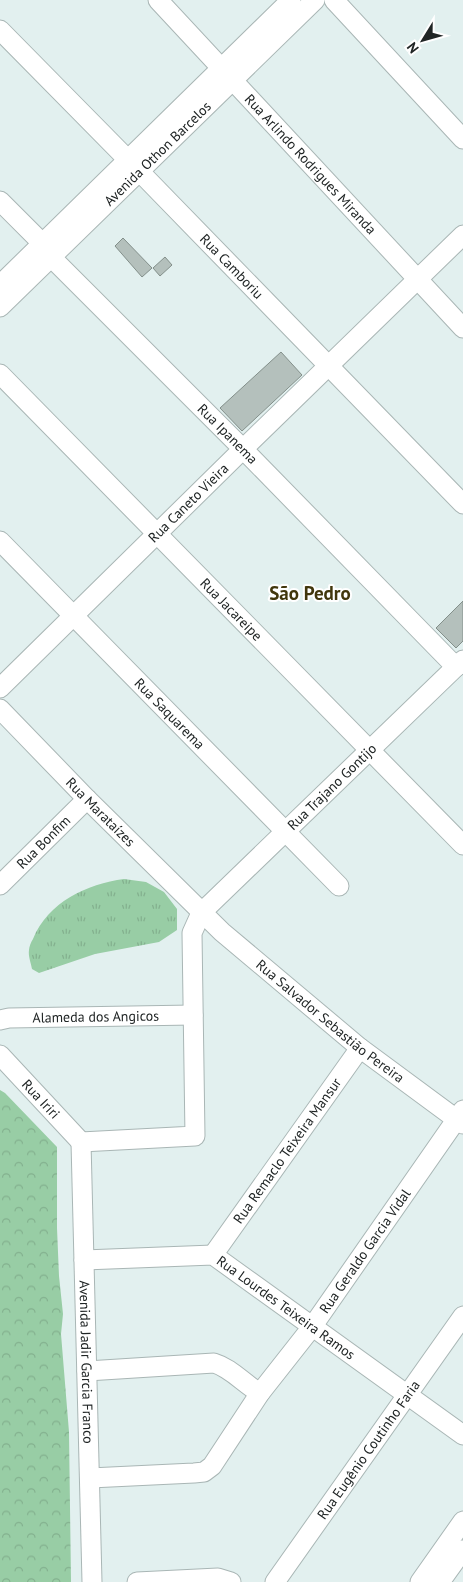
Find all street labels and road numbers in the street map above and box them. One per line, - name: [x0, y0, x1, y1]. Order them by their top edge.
- street label: Rua Arlindo Rodrigues Miranda: [241, 90, 380, 238]
- street label: Avenida Othon Barcelos: [100, 97, 215, 210]
- street label: Rua Camboriu: [196, 230, 267, 303]
- street label: Rua Ipanema: [194, 400, 262, 468]
- street label: Rua Caneto Vieira: [144, 459, 232, 546]
- street label: Rua Jacareipe: [196, 574, 266, 645]
- street label: Rua Saquarema: [131, 674, 209, 753]
- street label: Rua Trajano Gontijo: [283, 739, 380, 834]
- street label: Rua Marataízes: [62, 774, 139, 851]
- street label: Rua Bonfim: [13, 812, 74, 873]
- street label: Rua Salvador Sebastião Pereira: [253, 956, 408, 1087]
- street label: Alameda dos Angicos: [32, 1007, 159, 1027]
- street label: Rua Remaclo Teixeira Mansur: [229, 1074, 345, 1227]
- street label: Rua Iriri: [18, 1075, 64, 1122]
- street label: Rua Geraldo Garcia Vidal: [315, 1185, 414, 1317]
- street label: Rua Lourdes Teixeira Ramos: [213, 1252, 359, 1364]
- street label: Avenida Jadir Garcia Franco: [75, 1280, 98, 1444]
- street label: Rua Eugênio Coutinho Faria: [313, 1377, 424, 1523]

